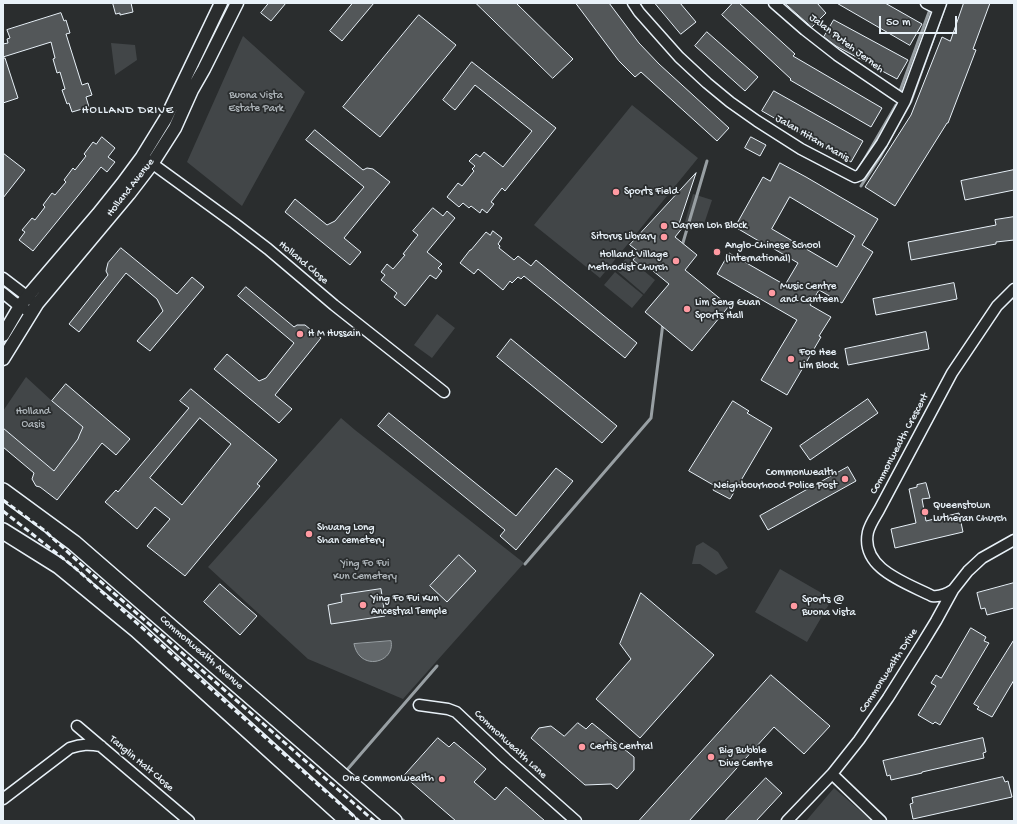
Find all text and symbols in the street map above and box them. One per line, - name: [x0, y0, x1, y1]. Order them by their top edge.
- scale bar: [881, 8, 959, 34]
- street label: Jalan Puteh Jerneh: [806, 12, 886, 76]
- text: 50 m: [886, 16, 911, 30]
- park label: Buona Vista Estate Park: [228, 89, 284, 115]
- district label: HOLLAND DRIVE: [82, 104, 174, 118]
- street label: Jalan Hitam Manis: [773, 112, 851, 166]
- street label: Holland Avenue: [104, 156, 158, 220]
- place label: Sports Field: [624, 185, 678, 199]
- marker: Sports Field: [611, 187, 621, 197]
- place label: Darren Loh Block: [672, 219, 747, 233]
- marker: Darren Loh Block: [659, 221, 669, 231]
- place label: Sitorus Library: [591, 230, 656, 244]
- marker: Sitorus Library: [659, 232, 669, 242]
- street label: Holland Close: [275, 238, 331, 288]
- place label: Anglo-Chinese School (International): [725, 239, 821, 265]
- marker: Anglo-Chinese School (International): [712, 247, 722, 257]
- place label: Holland Village Methodist Church: [588, 248, 668, 274]
- marker: Holland Village Methodist Church: [671, 256, 681, 266]
- place label: Music Centre and Canteen: [780, 280, 839, 306]
- marker: Music Centre and Canteen: [767, 288, 777, 298]
- place label: Lim Seng Guan Sports Hall: [695, 296, 760, 322]
- marker: Lim Seng Guan Sports Hall: [682, 304, 692, 314]
- place label: H M Hussain: [308, 327, 360, 341]
- marker: H M Hussain: [295, 329, 305, 339]
- place label: Foo Hee Lim Block: [799, 346, 838, 372]
- marker: Foo Hee Lim Block: [786, 354, 796, 364]
- street label: Commonwealth Crescent: [868, 391, 932, 497]
- park label: Holland Oasis: [16, 405, 50, 431]
- place label: Commonwealth Neighbourhood Police Post: [714, 466, 837, 492]
- marker: Commonwealth Neighbourhood Police Post: [840, 474, 850, 484]
- place label: Queenstown Lutheran Church: [933, 499, 1007, 525]
- marker: Queenstown Lutheran Church: [920, 507, 930, 517]
- place label: Shuang Long Shan cemetery: [317, 521, 384, 547]
- marker: Shuang Long Shan cemetery: [304, 529, 314, 539]
- park label: Ying Fo Fui Kun Cemetery: [333, 557, 397, 583]
- place label: Ying Fo Fui Kun Ancestral Temple: [371, 592, 447, 618]
- place label: Sports @ Buona Vista: [802, 593, 856, 619]
- marker: Ying Fo Fui Kun Ancestral Temple: [358, 600, 368, 610]
- marker: Sports @ Buona Vista: [789, 601, 799, 611]
- street label: Commonwealth Avenue: [156, 613, 246, 693]
- street label: Commonwealth Drive: [857, 626, 921, 716]
- street label: Commonwealth Lane: [471, 708, 549, 782]
- street label: Tanglin Halt Close: [106, 733, 176, 795]
- place label: Certis Central: [590, 740, 653, 754]
- marker: Certis Central: [577, 742, 587, 752]
- place label: Big Bubble Dive Centre: [719, 744, 773, 770]
- marker: Big Bubble Dive Centre: [706, 752, 716, 762]
- place label: One Commonwealth: [343, 772, 434, 786]
- marker: One Commonwealth: [437, 774, 447, 784]

